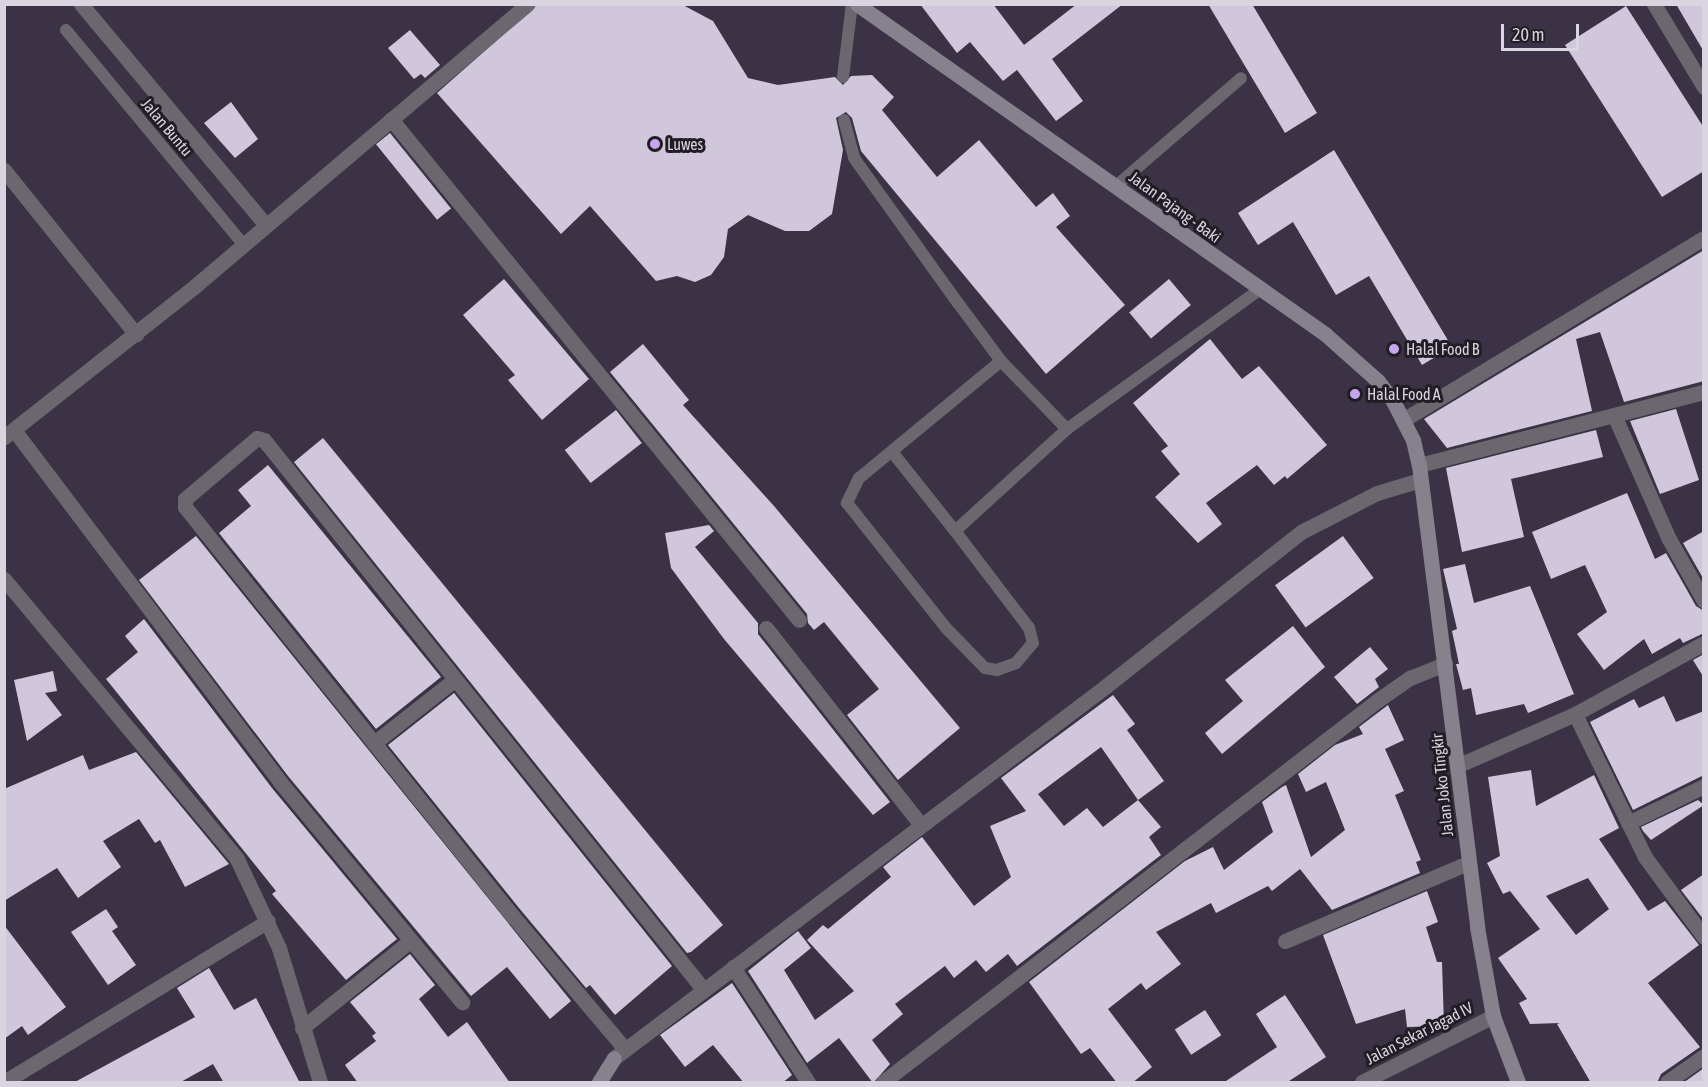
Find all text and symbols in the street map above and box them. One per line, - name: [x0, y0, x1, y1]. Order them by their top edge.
- scale bar: [1504, 12, 1582, 50]
- text: 20 m: [1512, 24, 1544, 45]
- street label: Jalan Buntu: [137, 94, 197, 160]
- place label: Luwes: [667, 134, 703, 154]
- marker: Luwes: [648, 137, 662, 151]
- street label: Jalan Pajang - Baki: [1125, 167, 1225, 247]
- place label: Halal Food B: [1406, 339, 1479, 359]
- marker: Halal Food B: [1387, 342, 1401, 356]
- place label: Halal Food A: [1367, 384, 1441, 404]
- marker: Halal Food A: [1348, 387, 1362, 401]
- street label: Jalan Joko Tingkir: [1427, 733, 1457, 837]
- street label: Jalan Sekar Jagad IV: [1362, 998, 1476, 1068]

